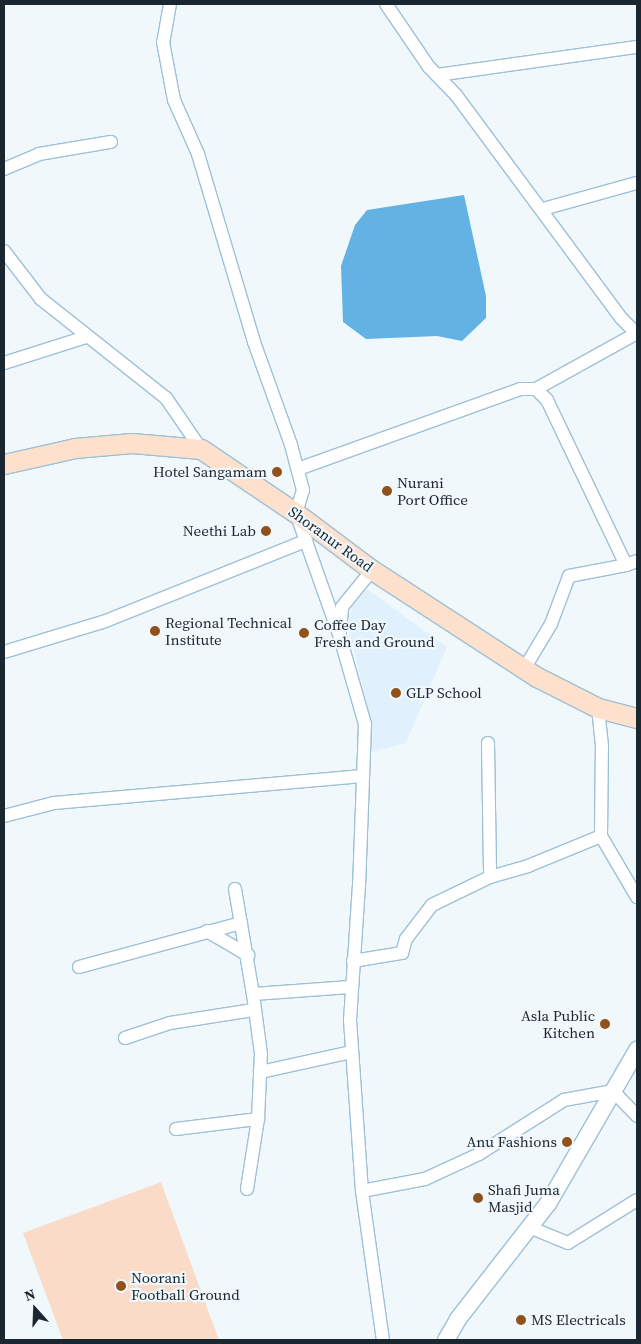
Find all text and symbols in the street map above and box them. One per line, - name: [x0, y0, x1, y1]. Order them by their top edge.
- place label: Hotel Sangamam: [153, 463, 267, 481]
- marker: Hotel Sangamam: [271, 466, 283, 478]
- place label: Nurani Port Office: [397, 473, 468, 508]
- marker: Nurani Port Office: [381, 485, 393, 497]
- street label: Shoranur Road: [285, 502, 377, 576]
- place label: Neethi Lab: [183, 522, 256, 540]
- marker: Neethi Lab: [260, 525, 272, 537]
- place label: Regional Technical Institute: [165, 613, 292, 648]
- place label: Coffee Day Fresh and Ground: [314, 615, 435, 650]
- marker: Regional Technical Institute: [149, 625, 161, 637]
- marker: Coffee Day Fresh and Ground: [298, 627, 310, 639]
- place label: GLP School: [406, 684, 482, 702]
- marker: GLP School: [390, 687, 402, 699]
- place label: Asla Public Kitchen: [521, 1006, 595, 1041]
- marker: Asla Public Kitchen: [599, 1018, 611, 1030]
- place label: Anu Fashions: [466, 1133, 557, 1151]
- marker: Anu Fashions: [561, 1136, 573, 1148]
- place label: Shafi Juma Masjid: [488, 1180, 560, 1215]
- marker: Shafi Juma Masjid: [472, 1192, 484, 1204]
- place label: Noorani Football Ground: [131, 1268, 240, 1303]
- marker: Noorani Football Ground: [115, 1280, 127, 1292]
- north arrow: [10, 1284, 60, 1334]
- text: N: [22, 1284, 38, 1306]
- place label: MS Electricals: [531, 1311, 626, 1329]
- marker: MS Electricals: [515, 1314, 527, 1326]

